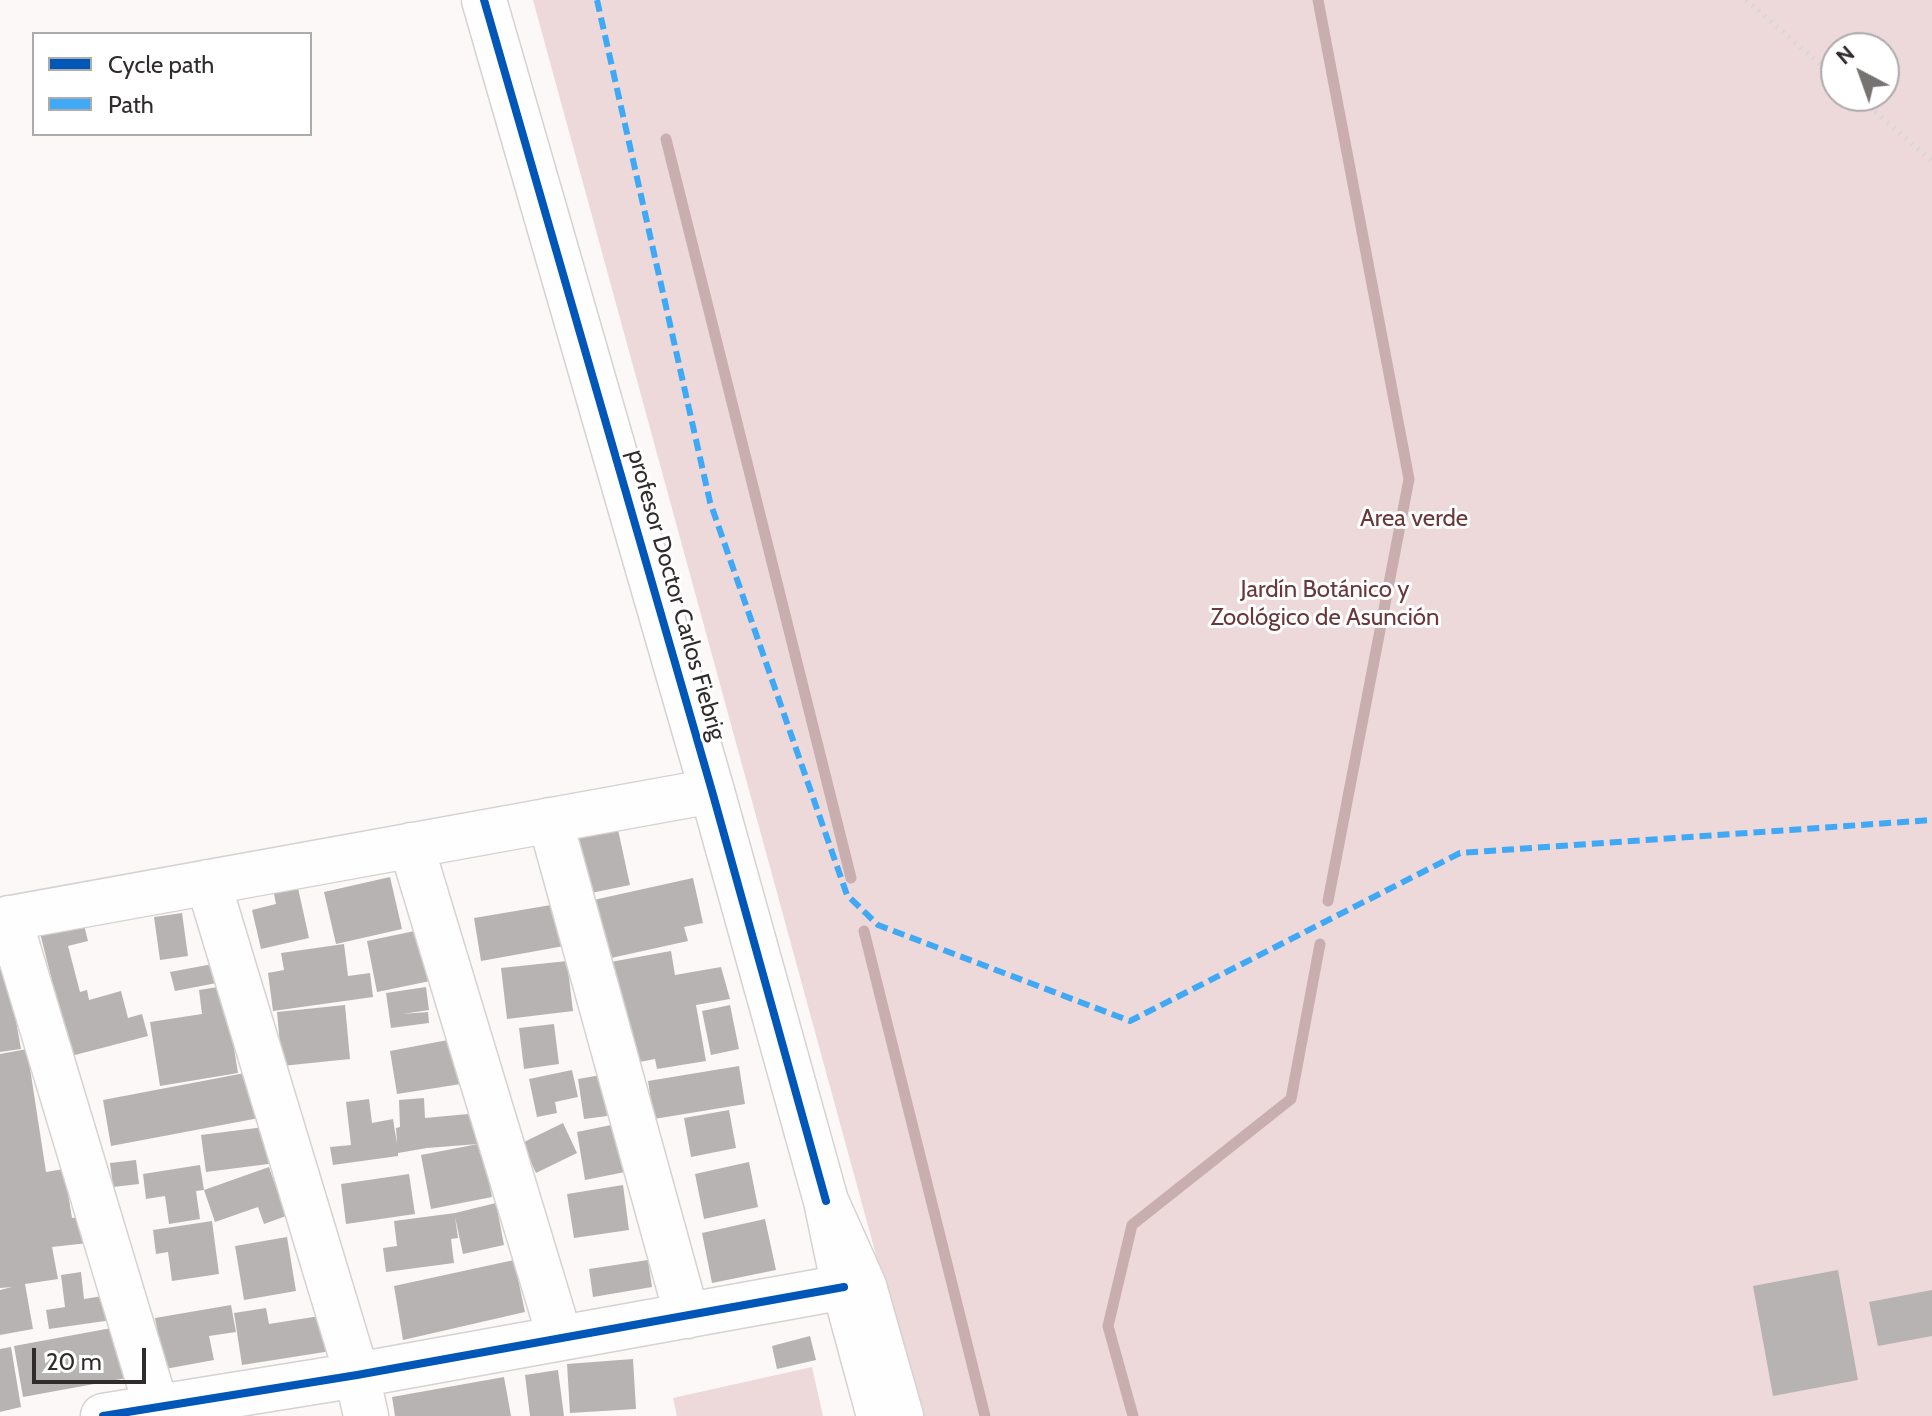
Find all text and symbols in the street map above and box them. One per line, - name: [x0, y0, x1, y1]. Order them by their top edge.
- legend: [32, 32, 312, 136]
- north arrow: [1820, 32, 1900, 112]
- text: N: [1831, 40, 1860, 70]
- text: Cycle path: [108, 50, 214, 79]
- text: Path: [108, 90, 154, 119]
- street label: profesor Doctor Carlos Fiebrig: [621, 446, 731, 744]
- park label: Area verde: [1360, 505, 1468, 533]
- park label: Jardín Botánico y Zoológico de Asunción: [1211, 576, 1439, 632]
- scale bar: [36, 1332, 150, 1382]
- text: 20 m: [46, 1347, 102, 1376]

